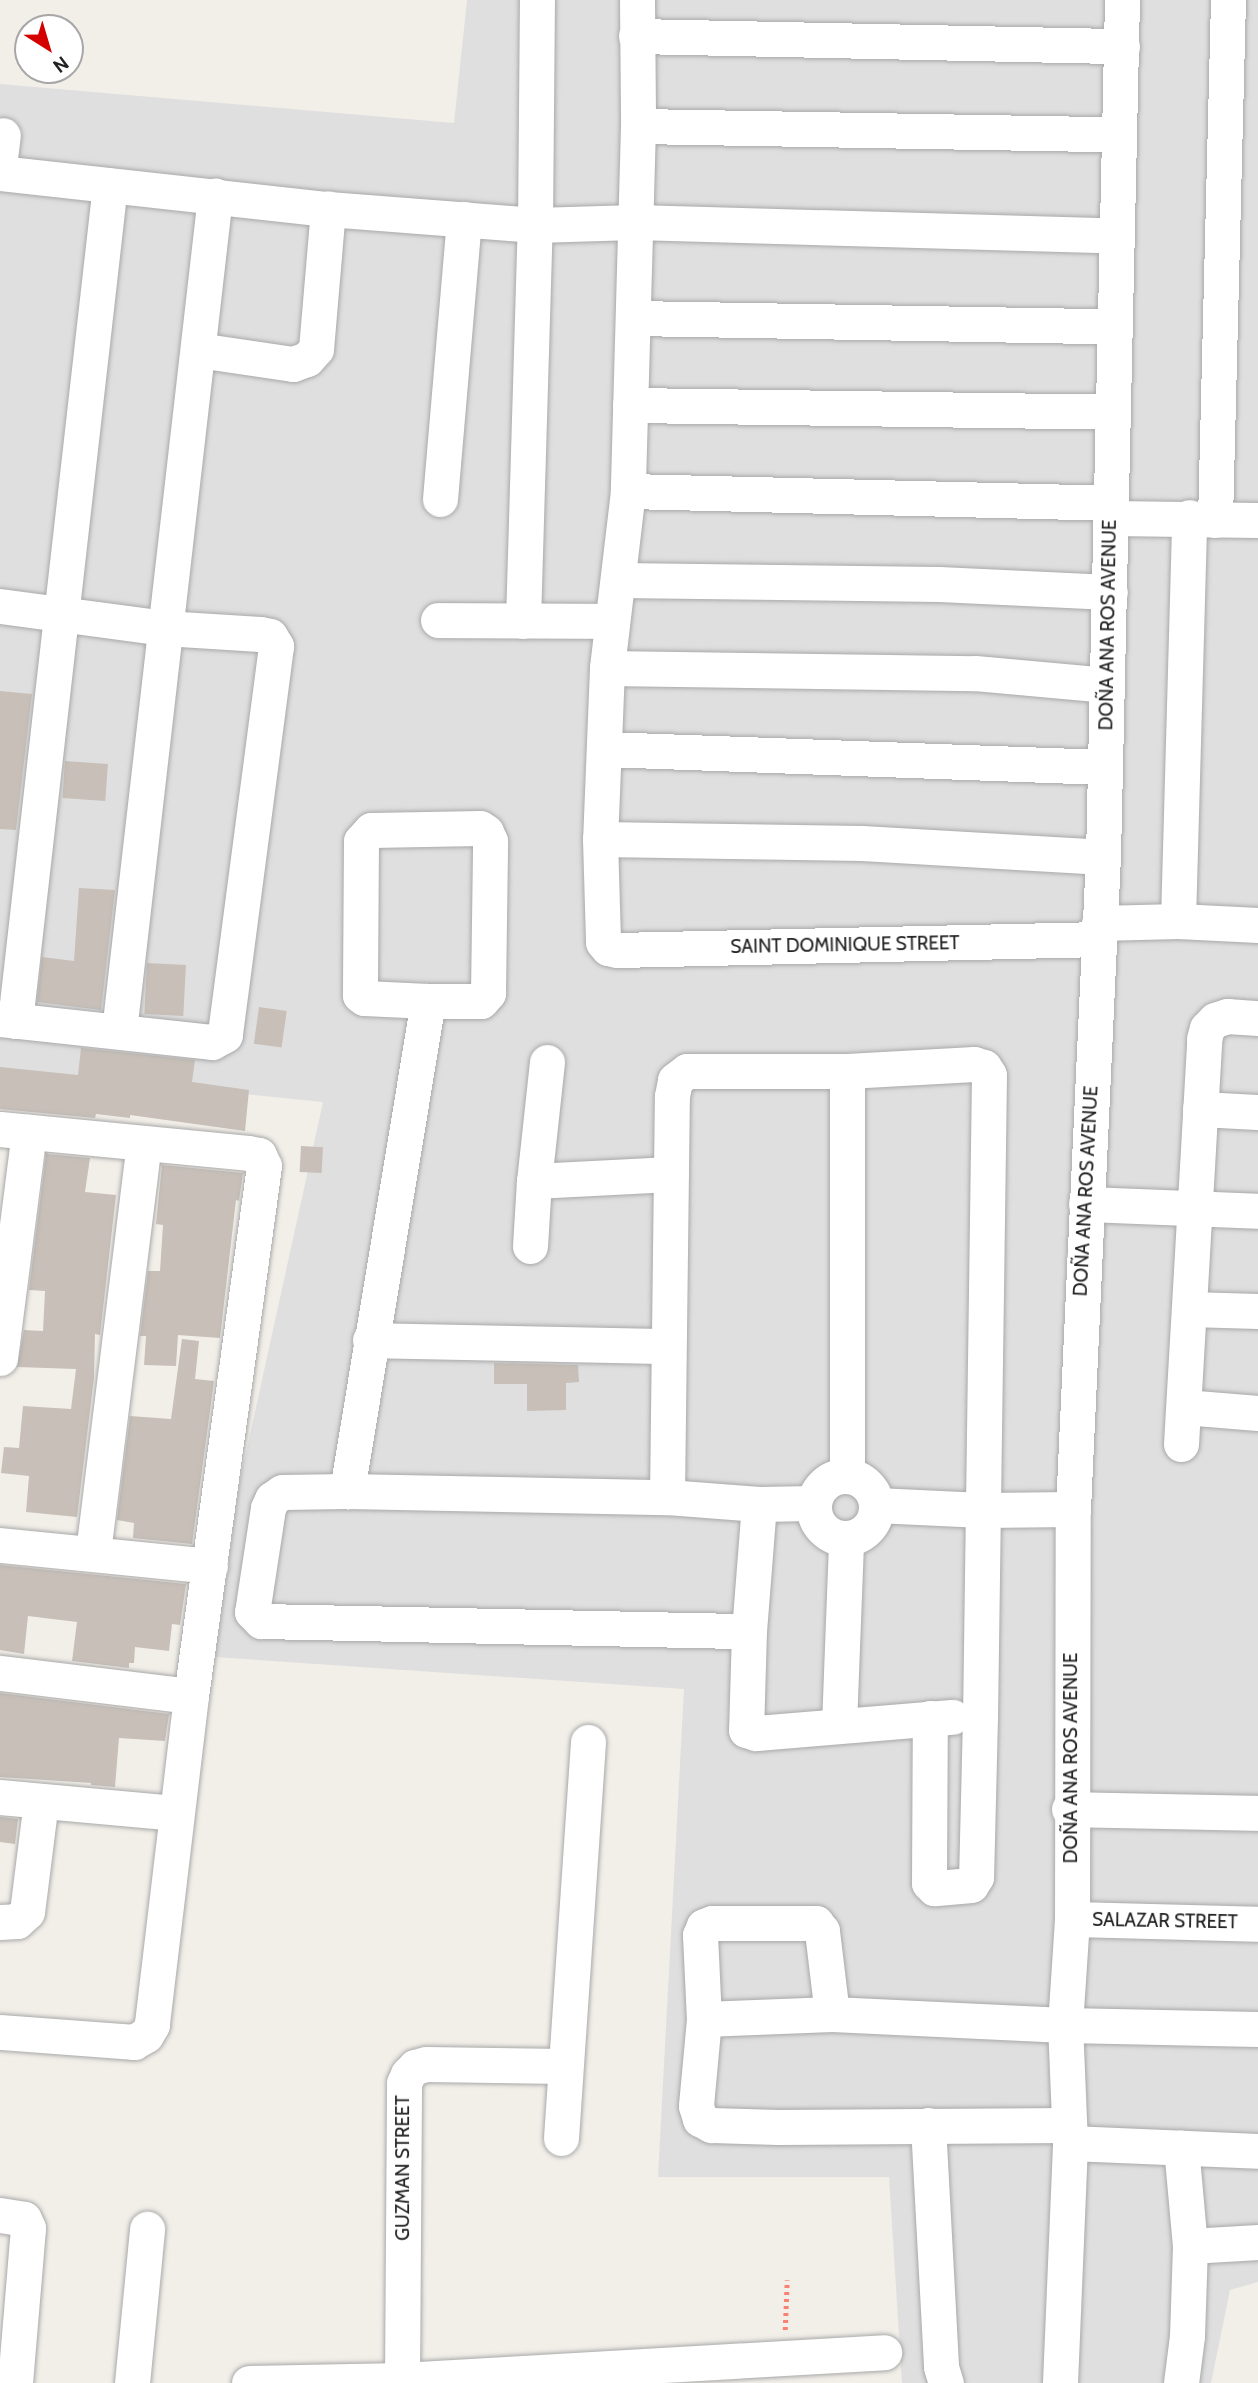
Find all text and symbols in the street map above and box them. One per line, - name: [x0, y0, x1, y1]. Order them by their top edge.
- north arrow: [14, 14, 84, 84]
- text: N: [48, 51, 73, 78]
- street label: DOÑA ANA ROS AVENUE: [1095, 519, 1121, 731]
- street label: SAINT DOMINIQUE STREET: [730, 932, 960, 958]
- street label: DOÑA ANA ROS AVENUE: [1069, 1085, 1103, 1297]
- street label: DOÑA ANA ROS AVENUE: [1060, 1653, 1082, 1863]
- street label: SALAZAR STREET: [1092, 1908, 1238, 1934]
- street label: GUZMAN STREET: [392, 2095, 414, 2241]

